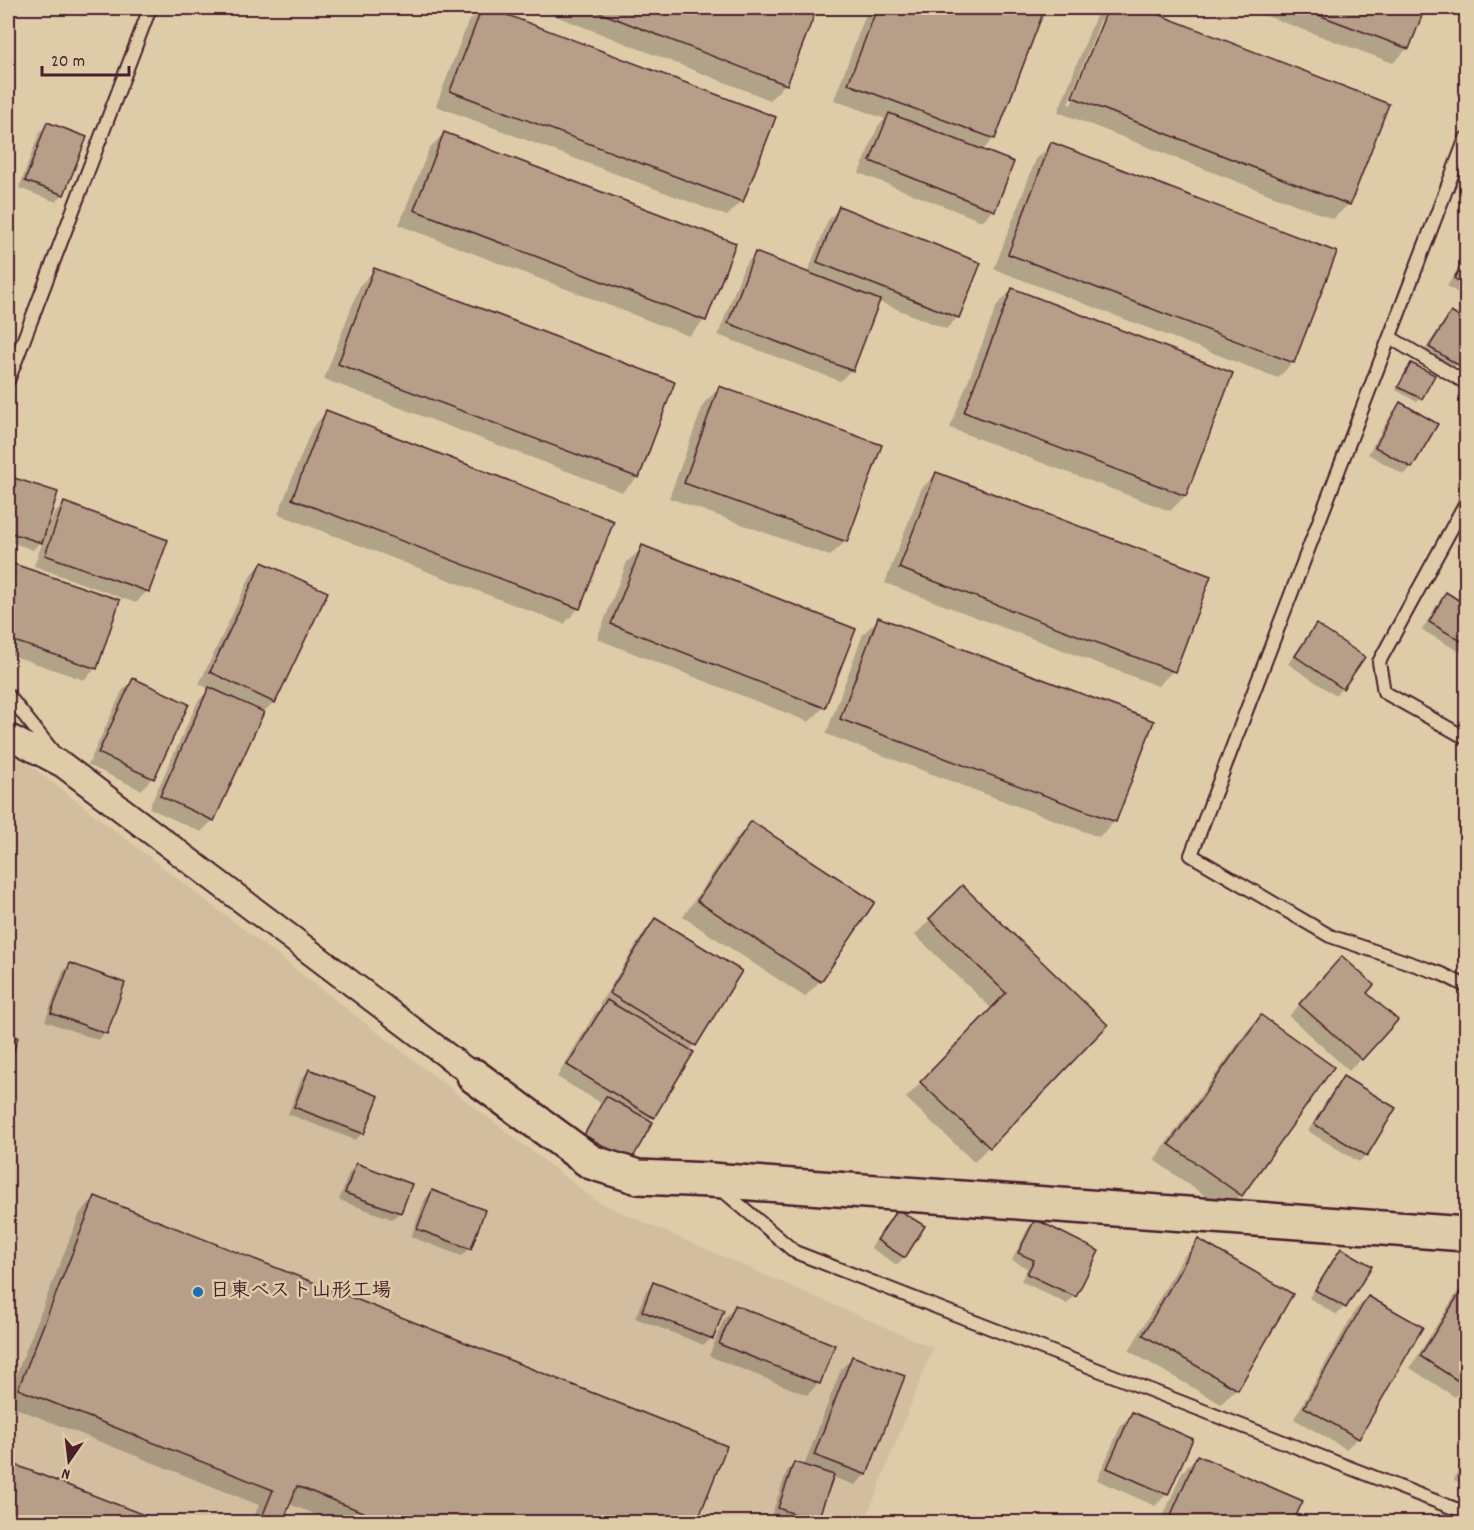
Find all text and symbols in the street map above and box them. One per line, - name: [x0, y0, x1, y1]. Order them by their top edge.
- scale bar: [42, 39, 129, 77]
- text: 20 m: [51, 50, 85, 75]
- place label: 日東ベスト山形工場: [210, 1278, 392, 1306]
- marker: 日東ベスト山形工場: [191, 1285, 205, 1299]
- north arrow: [39, 1431, 99, 1491]
- text: N: [59, 1461, 73, 1485]

